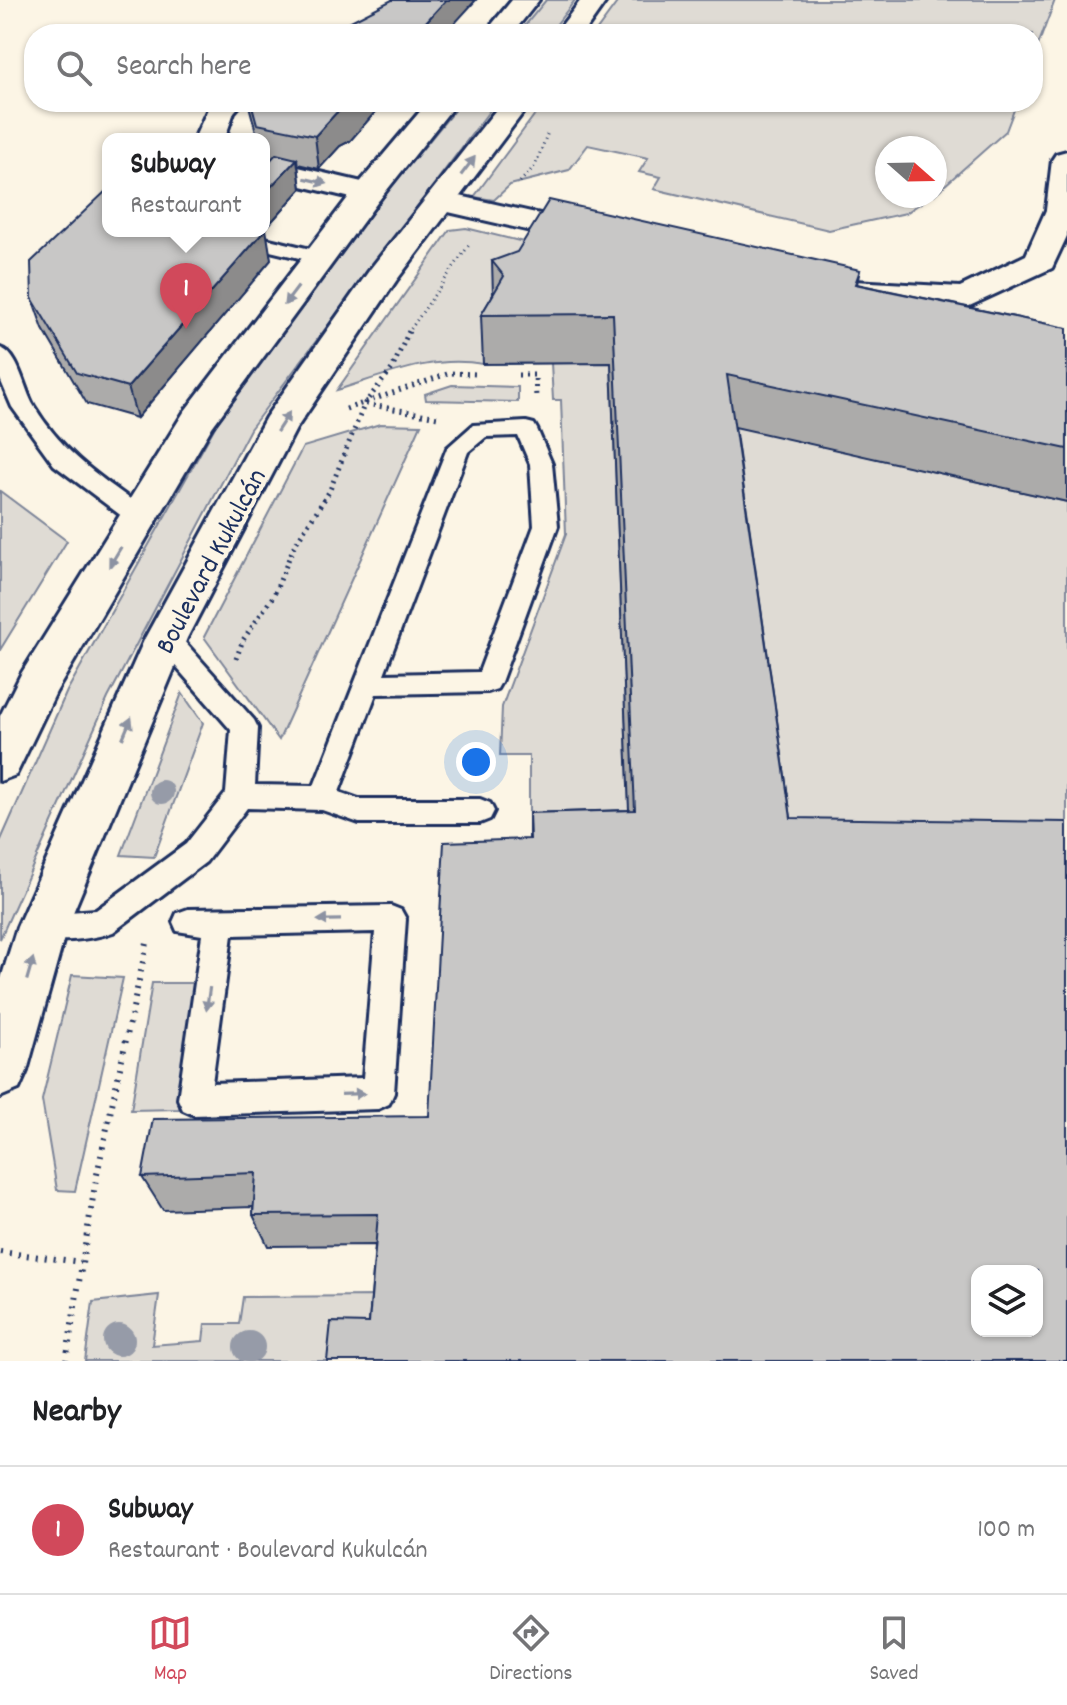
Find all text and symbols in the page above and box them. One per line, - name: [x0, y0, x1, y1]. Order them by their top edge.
- search box: [24, 24, 1043, 112]
- icon: search: [52, 46, 96, 90]
- text: Search here: [116, 47, 252, 90]
- popup: [102, 133, 270, 237]
- north arrow: [875, 136, 947, 208]
- text: Subway: [130, 145, 215, 188]
- one-way arrow: [460, 156, 476, 176]
- one-way arrow: [304, 175, 329, 188]
- text: Restaurant: [130, 188, 242, 225]
- pin: 1: [160, 263, 212, 329]
- one-way arrow: [283, 285, 299, 306]
- one-way arrow: [275, 411, 290, 432]
- street label: Boulevard Kukulcán: [148, 462, 279, 662]
- one-way arrow: [108, 546, 122, 569]
- one-way arrow: [121, 716, 134, 740]
- your location: [456, 742, 496, 782]
- one-way arrow: [316, 914, 341, 926]
- one-way arrow: [24, 956, 37, 980]
- one-way arrow: [201, 987, 214, 1012]
- one-way arrow: [341, 1087, 366, 1100]
- map controls: [971, 1265, 1043, 1337]
- button: layers: [971, 1265, 1043, 1337]
- text: Nearby: [32, 1389, 121, 1438]
- text: Subway: [108, 1490, 193, 1533]
- text: 1: [55, 1512, 61, 1549]
- text: 100 m: [977, 1512, 1035, 1549]
- text: Restaurant · Boulevard Kukulcán: [108, 1533, 428, 1570]
- tab: Map: [148, 1611, 192, 1690]
- tab: Directions: [489, 1611, 573, 1690]
- tab: Saved: [869, 1611, 919, 1690]

